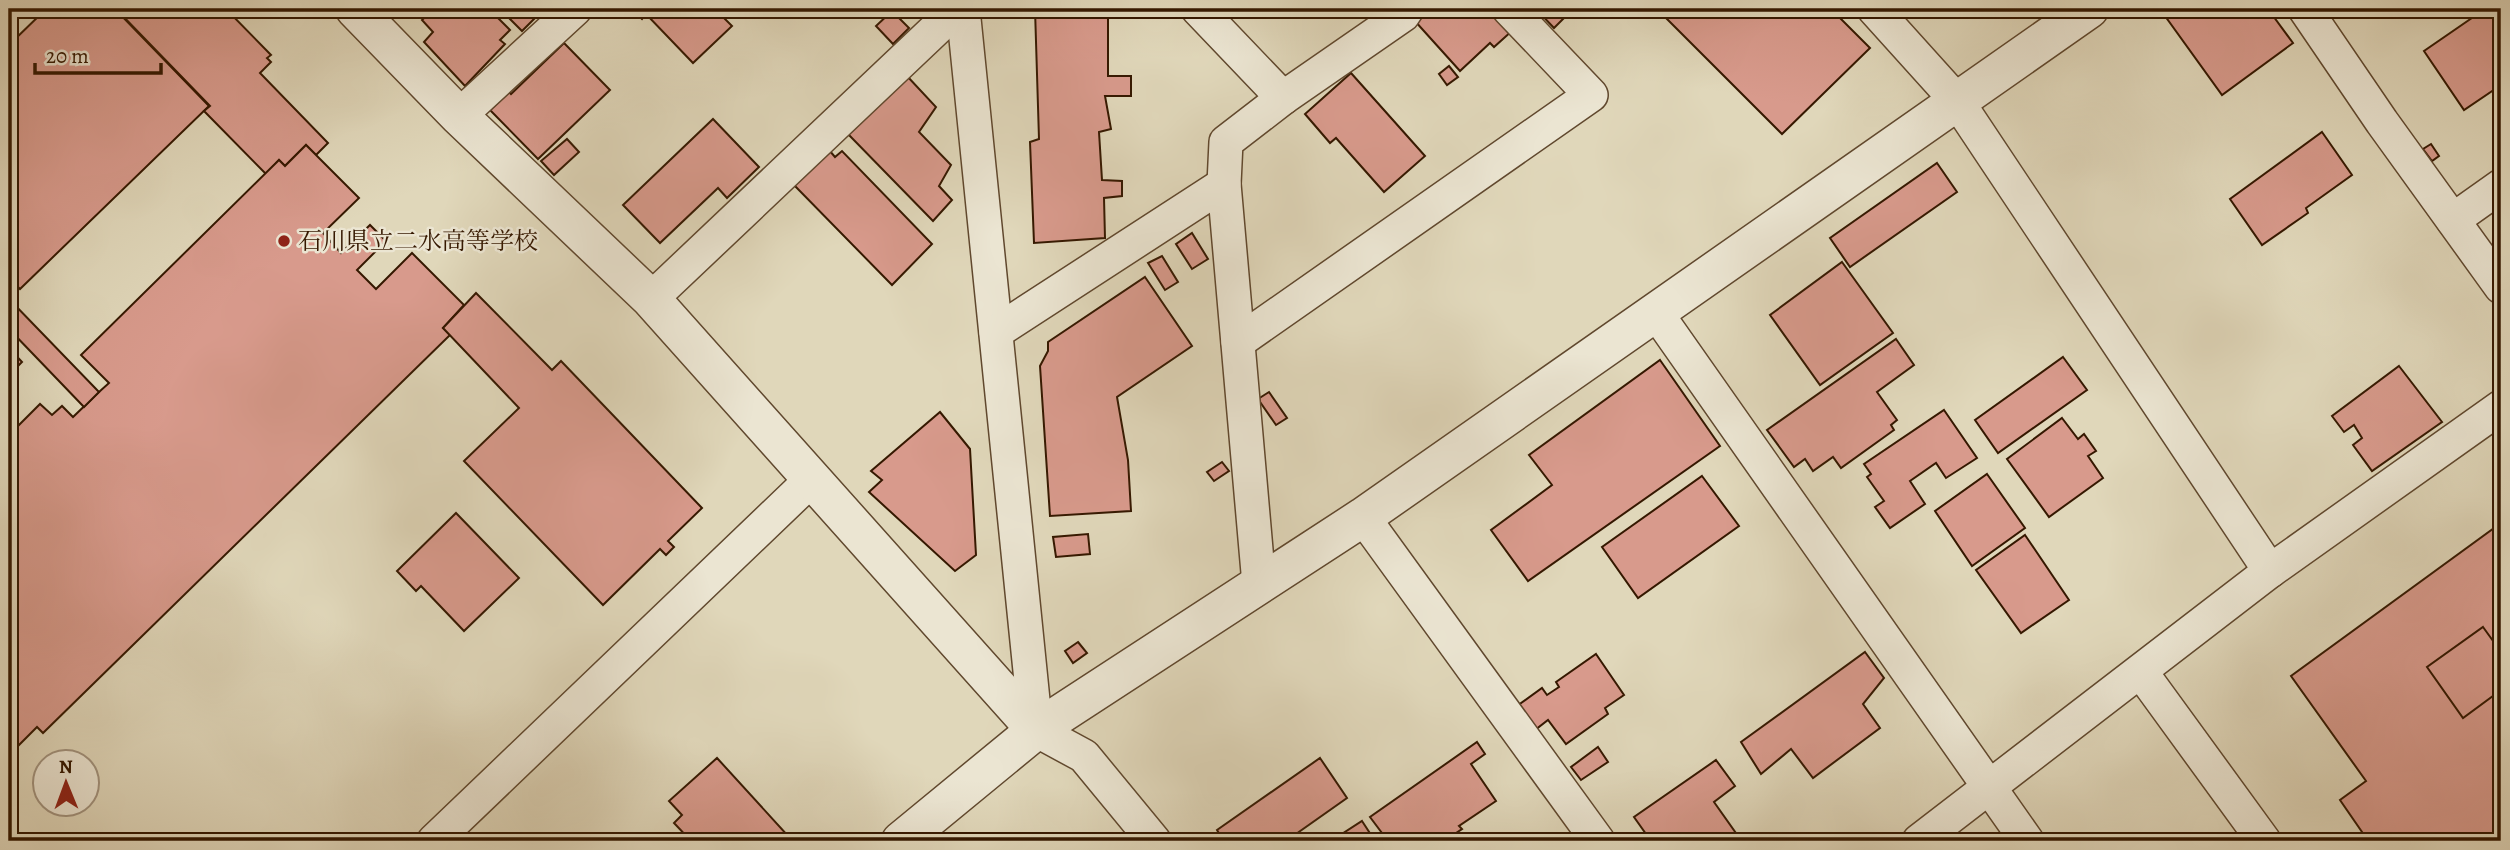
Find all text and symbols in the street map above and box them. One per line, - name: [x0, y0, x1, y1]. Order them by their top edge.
- scale bar: [35, 32, 161, 76]
- text: 20 m: [46, 42, 89, 70]
- place label: 石川県立二水高等学校: [298, 225, 538, 257]
- marker: 石川県立二水高等学校: [276, 233, 292, 249]
- north arrow: [32, 748, 102, 818]
- text: N: [59, 754, 73, 780]

